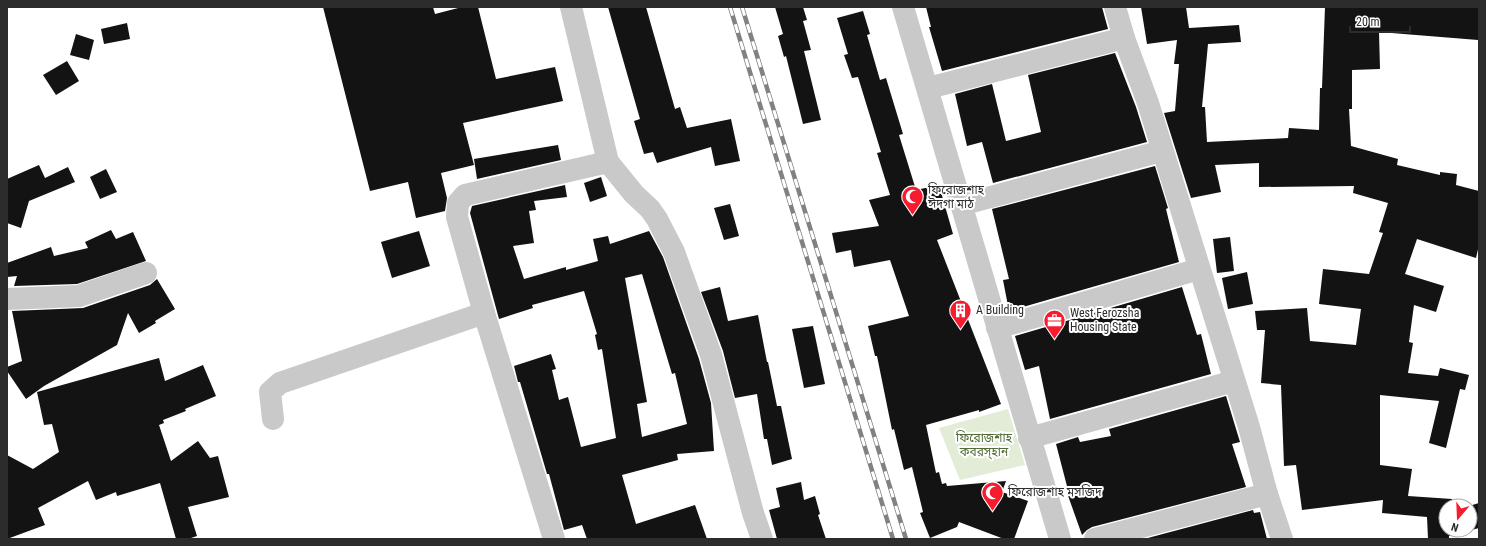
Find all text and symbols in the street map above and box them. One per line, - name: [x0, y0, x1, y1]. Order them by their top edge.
- scale bar: [1350, 8, 1410, 34]
- text: 20 m: [1356, 15, 1380, 29]
- place label: ফিরোজশাহ ঈদগা মাঠ: [927, 182, 985, 211]
- mosque icon: ফিরোজশাহ ঈদগা মাঠ: [899, 184, 925, 217]
- building icon: A Building: [947, 297, 973, 330]
- place label: A Building: [976, 303, 1024, 317]
- place label: West Ferozsha Housing State: [1070, 306, 1140, 334]
- office icon: West Ferozsha Housing State: [1041, 307, 1067, 340]
- park label: ফিরোজশাহ কবরস্হান: [955, 430, 1013, 460]
- mosque icon: ফিরোজশাহ মসজিদ: [980, 479, 1006, 512]
- place label: ফিরোজশাহ মসজিদ: [1007, 484, 1102, 499]
- north arrow: [1438, 498, 1478, 538]
- text: N: [1449, 520, 1460, 534]

